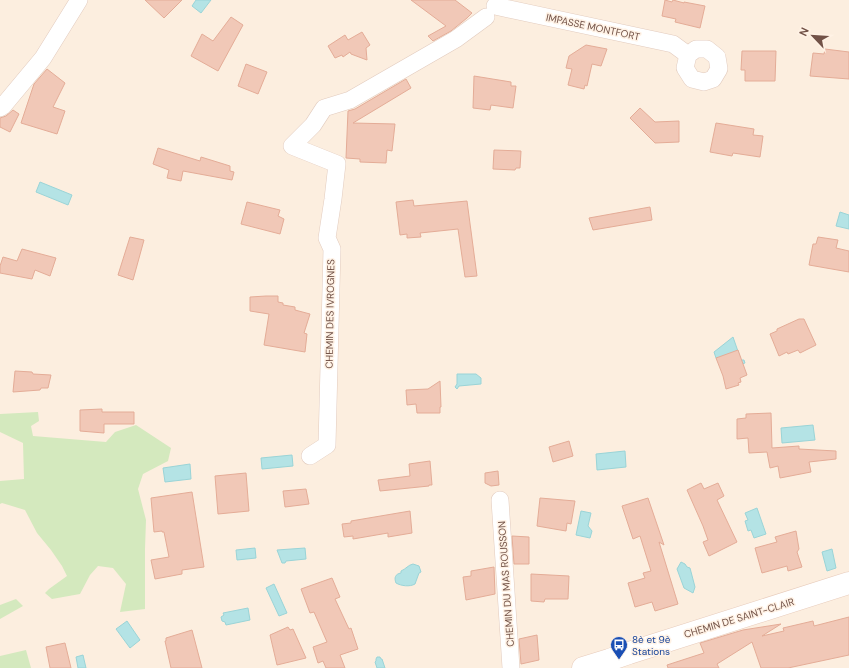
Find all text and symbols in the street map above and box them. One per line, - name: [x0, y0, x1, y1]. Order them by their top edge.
- street label: IMPASSE MONTFORT: [545, 11, 641, 43]
- north arrow: [793, 16, 833, 56]
- text: N: [796, 25, 812, 38]
- street label: CHEMIN DES IVROGNES: [323, 259, 337, 369]
- street label: CHEMIN DU MAS ROUSSON: [495, 521, 517, 647]
- street label: CHEMIN DE SAINT-CLAIR: [682, 595, 796, 641]
- place label: 8è et 9è Stations: [632, 633, 671, 658]
- bus stop icon: 8è et 9è Stations: [609, 635, 629, 660]

